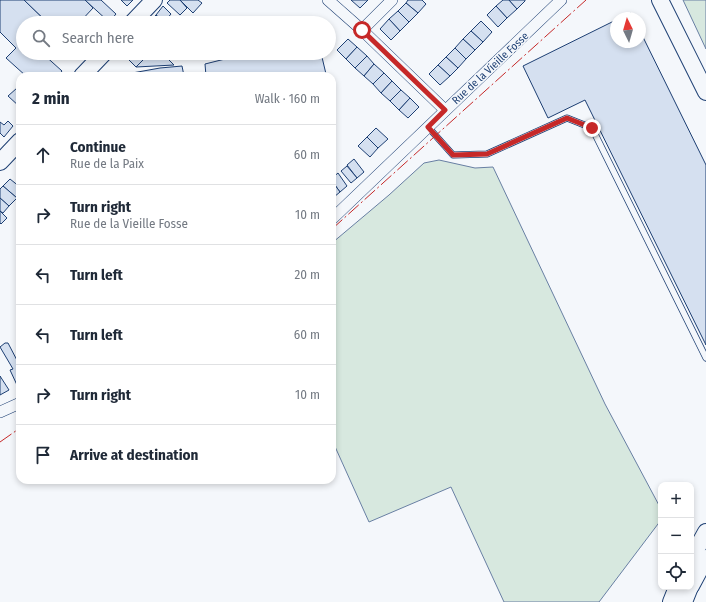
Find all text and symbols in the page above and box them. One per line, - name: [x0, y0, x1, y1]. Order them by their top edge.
- north arrow: [610, 12, 646, 48]
- search box: [16, 16, 336, 60]
- route start: [353, 21, 371, 39]
- icon: search: [30, 27, 52, 49]
- text: Search here: [62, 29, 134, 47]
- street label: Rue de la Vieille Fosse: [449, 30, 531, 107]
- text: 2 min: [32, 88, 70, 109]
- text: Walk · 160 m: [255, 91, 320, 106]
- route end: [583, 119, 601, 137]
- text: Continue: [70, 138, 126, 156]
- icon: ahead: [32, 144, 54, 166]
- text: 60 m: [294, 147, 320, 162]
- text: Rue de la Paix: [70, 156, 144, 171]
- text: Turn right: [70, 198, 131, 216]
- icon: right: [32, 204, 54, 226]
- text: 10 m: [295, 207, 320, 222]
- text: Rue de la Vieille Fosse: [70, 216, 188, 231]
- icon: left: [32, 264, 54, 286]
- text: Turn left: [70, 266, 123, 284]
- text: 20 m: [294, 267, 320, 282]
- icon: left: [32, 324, 54, 346]
- text: Turn left: [70, 326, 123, 344]
- text: 60 m: [294, 327, 320, 342]
- icon: right: [32, 384, 54, 406]
- text: Turn right: [70, 386, 131, 404]
- text: 10 m: [295, 387, 320, 402]
- icon: arrive: [32, 444, 54, 466]
- text: Arrive at destination: [70, 446, 198, 464]
- map controls: [658, 482, 694, 590]
- button: +: [658, 482, 694, 518]
- button: −: [658, 518, 694, 554]
- button: locate: [658, 554, 694, 590]

